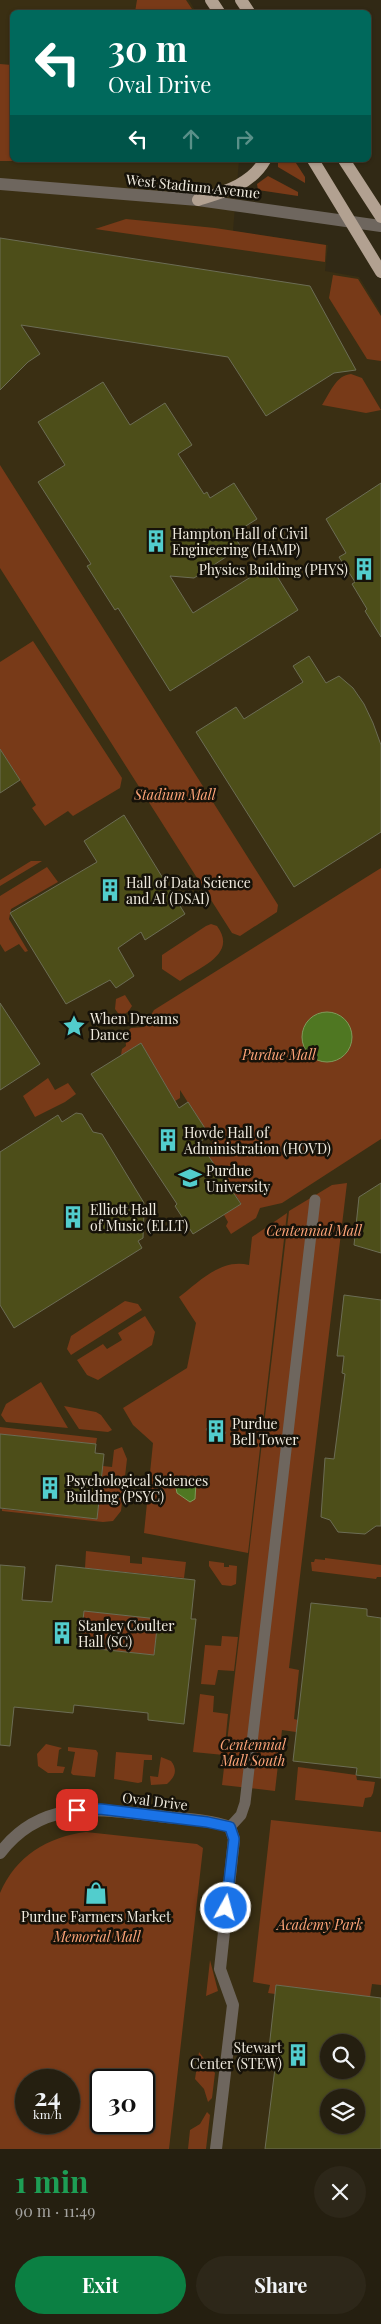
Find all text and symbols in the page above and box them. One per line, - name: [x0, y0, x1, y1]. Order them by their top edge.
- text: 30 m: [108, 24, 188, 71]
- icon: left: [25, 30, 90, 95]
- text: Oval Drive: [108, 69, 212, 99]
- icon: left: [124, 125, 152, 153]
- icon: ahead: [177, 125, 205, 153]
- icon: right: [230, 125, 258, 153]
- street label: West Stadium Avenue: [124, 169, 261, 202]
- place label: Hampton Hall of Civil Engineering (HAMP): [172, 524, 308, 559]
- building icon: Hampton Hall of Civil Engineering (HAMP): [143, 528, 169, 554]
- building icon: Physics Building (PHYS): [351, 556, 377, 582]
- place label: Physics Building (PHYS): [199, 560, 348, 579]
- park label: Stadium Mall: [133, 785, 217, 804]
- place label: Hall of Data Science and AI (DSAI): [126, 873, 251, 908]
- building icon: Hall of Data Science and AI (DSAI): [97, 877, 123, 903]
- place label: When Dreams Dance: [89, 1009, 179, 1044]
- place icon: When Dreams Dance: [61, 1013, 87, 1039]
- park label: Purdue Mall: [241, 1045, 317, 1064]
- place label: Hovde Hall of Administration (HOVD): [183, 1123, 331, 1158]
- building icon: Hovde Hall of Administration (HOVD): [155, 1127, 181, 1153]
- place label: Purdue University: [206, 1161, 270, 1196]
- school or university icon: Purdue University: [177, 1165, 203, 1191]
- place label: Elliott Hall of Music (ELLT): [90, 1200, 188, 1235]
- building icon: Elliott Hall of Music (ELLT): [60, 1204, 86, 1230]
- park label: Centennial Mall: [266, 1221, 363, 1240]
- place label: Purdue Bell Tower: [232, 1414, 299, 1449]
- building icon: Purdue Bell Tower: [203, 1418, 229, 1444]
- place label: Psychological Sciences Building (PSYC): [66, 1471, 208, 1506]
- building icon: Psychological Sciences Building (PSYC): [37, 1475, 63, 1501]
- place label: Stanley Coulter Hall (SC): [78, 1616, 175, 1651]
- building icon: Stanley Coulter Hall (SC): [49, 1620, 75, 1646]
- park label: Centennial Mall South: [220, 1735, 287, 1770]
- street label: Oval Drive: [121, 1788, 189, 1814]
- pin: [56, 1789, 98, 1831]
- icon: arrive: [63, 1796, 91, 1824]
- shop icon: Purdue Farmers Market: [83, 1880, 109, 1906]
- position arrow: [199, 1881, 251, 1933]
- place label: Purdue Farmers Market: [21, 1907, 172, 1926]
- park label: Academy Park: [275, 1915, 363, 1934]
- park label: Memorial Mall: [52, 1927, 142, 1946]
- map controls: [320, 2034, 365, 2134]
- button: search: [320, 2034, 365, 2079]
- place label: Stewart Center (STEW): [190, 2038, 283, 2073]
- building icon: Stewart Center (STEW): [285, 2042, 311, 2068]
- speed limit sign: 30: [90, 2069, 155, 2134]
- text: 24: [34, 2079, 61, 2112]
- button: layers: [320, 2089, 365, 2134]
- text: km/h: [33, 2106, 62, 2122]
- text: 1 min: [15, 2161, 89, 2201]
- button: close: [314, 2166, 366, 2218]
- text: 90 m · 11:49: [15, 2200, 95, 2221]
- button: Exit: [15, 2256, 186, 2314]
- button: Share: [196, 2256, 366, 2314]

